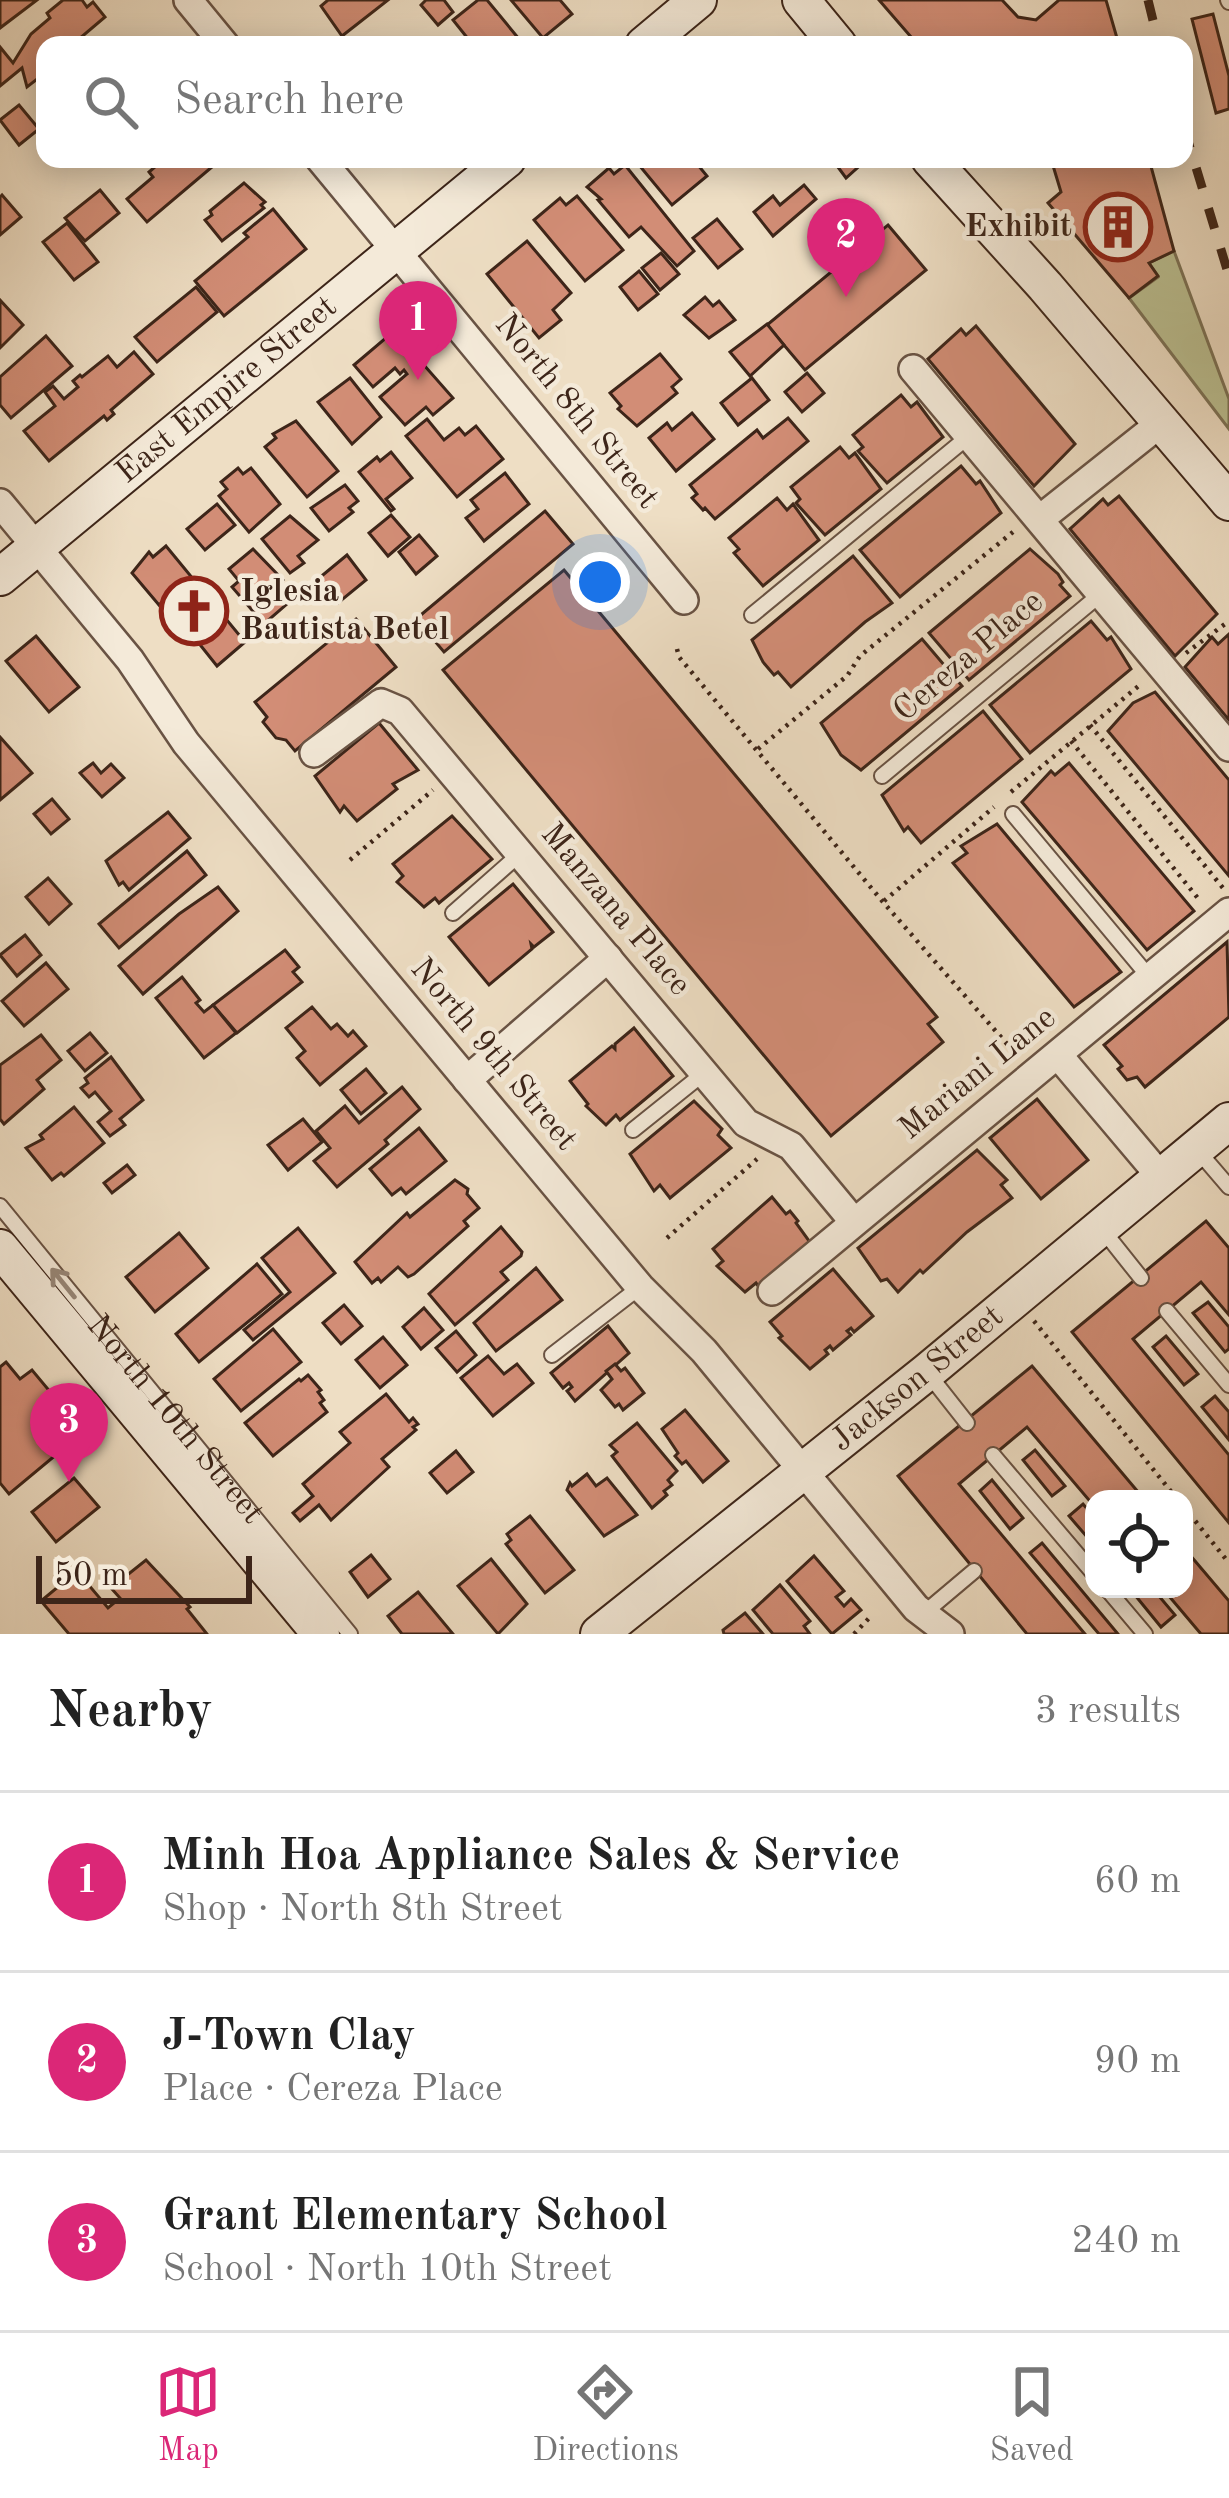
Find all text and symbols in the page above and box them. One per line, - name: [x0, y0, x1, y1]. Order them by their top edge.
- search box: [36, 36, 1193, 168]
- icon: search: [78, 69, 144, 135]
- text: Search here: [174, 79, 404, 124]
- building icon: Exhibit: [1083, 192, 1153, 262]
- pin: 2: [807, 198, 885, 297]
- place label: Exhibit: [965, 211, 1072, 244]
- pin: 1: [379, 281, 457, 380]
- street label: East Empire Street: [110, 290, 343, 490]
- street label: North 8th Street: [488, 309, 664, 515]
- your location: [570, 552, 630, 612]
- church icon: Iglesia Bautista Betel: [159, 576, 229, 646]
- place label: Iglesia Bautista Betel: [240, 576, 449, 647]
- street label: Cereza Place: [888, 585, 1050, 729]
- street label: Manzana Place: [534, 818, 696, 1002]
- street label: North 9th Street: [403, 953, 583, 1157]
- street label: Mariani Lane: [894, 1001, 1062, 1147]
- one-way arrow: [50, 1268, 77, 1299]
- street label: Jackson Street: [825, 1299, 1010, 1458]
- street label: North 10th Street: [80, 1309, 269, 1530]
- pin: 3: [30, 1383, 108, 1482]
- map controls: [1085, 1490, 1193, 1598]
- button: locate: [1085, 1490, 1193, 1598]
- scale bar: [36, 1550, 252, 1603]
- text: 50 m: [54, 1560, 128, 1593]
- text: Nearby: [48, 1687, 213, 1738]
- text: 3 results: [1035, 1692, 1181, 1731]
- text: Minh Hoa Appliance Sales & Service: [162, 1835, 900, 1880]
- text: 1: [76, 1862, 98, 1901]
- text: 60 m: [1094, 1862, 1181, 1901]
- text: Shop · North 8th Street: [162, 1890, 563, 1929]
- text: J-Town Clay: [162, 2015, 416, 2060]
- text: 2: [76, 2042, 98, 2081]
- text: 90 m: [1094, 2042, 1181, 2081]
- text: Place · Cereza Place: [162, 2070, 503, 2109]
- text: Grant Elementary School: [162, 2195, 668, 2240]
- text: 3: [76, 2222, 98, 2261]
- text: 240 m: [1071, 2222, 1181, 2261]
- text: School · North 10th Street: [162, 2250, 612, 2289]
- tab: Map: [155, 2359, 221, 2472]
- tab: Directions: [532, 2359, 679, 2472]
- tab: Saved: [990, 2359, 1074, 2472]

